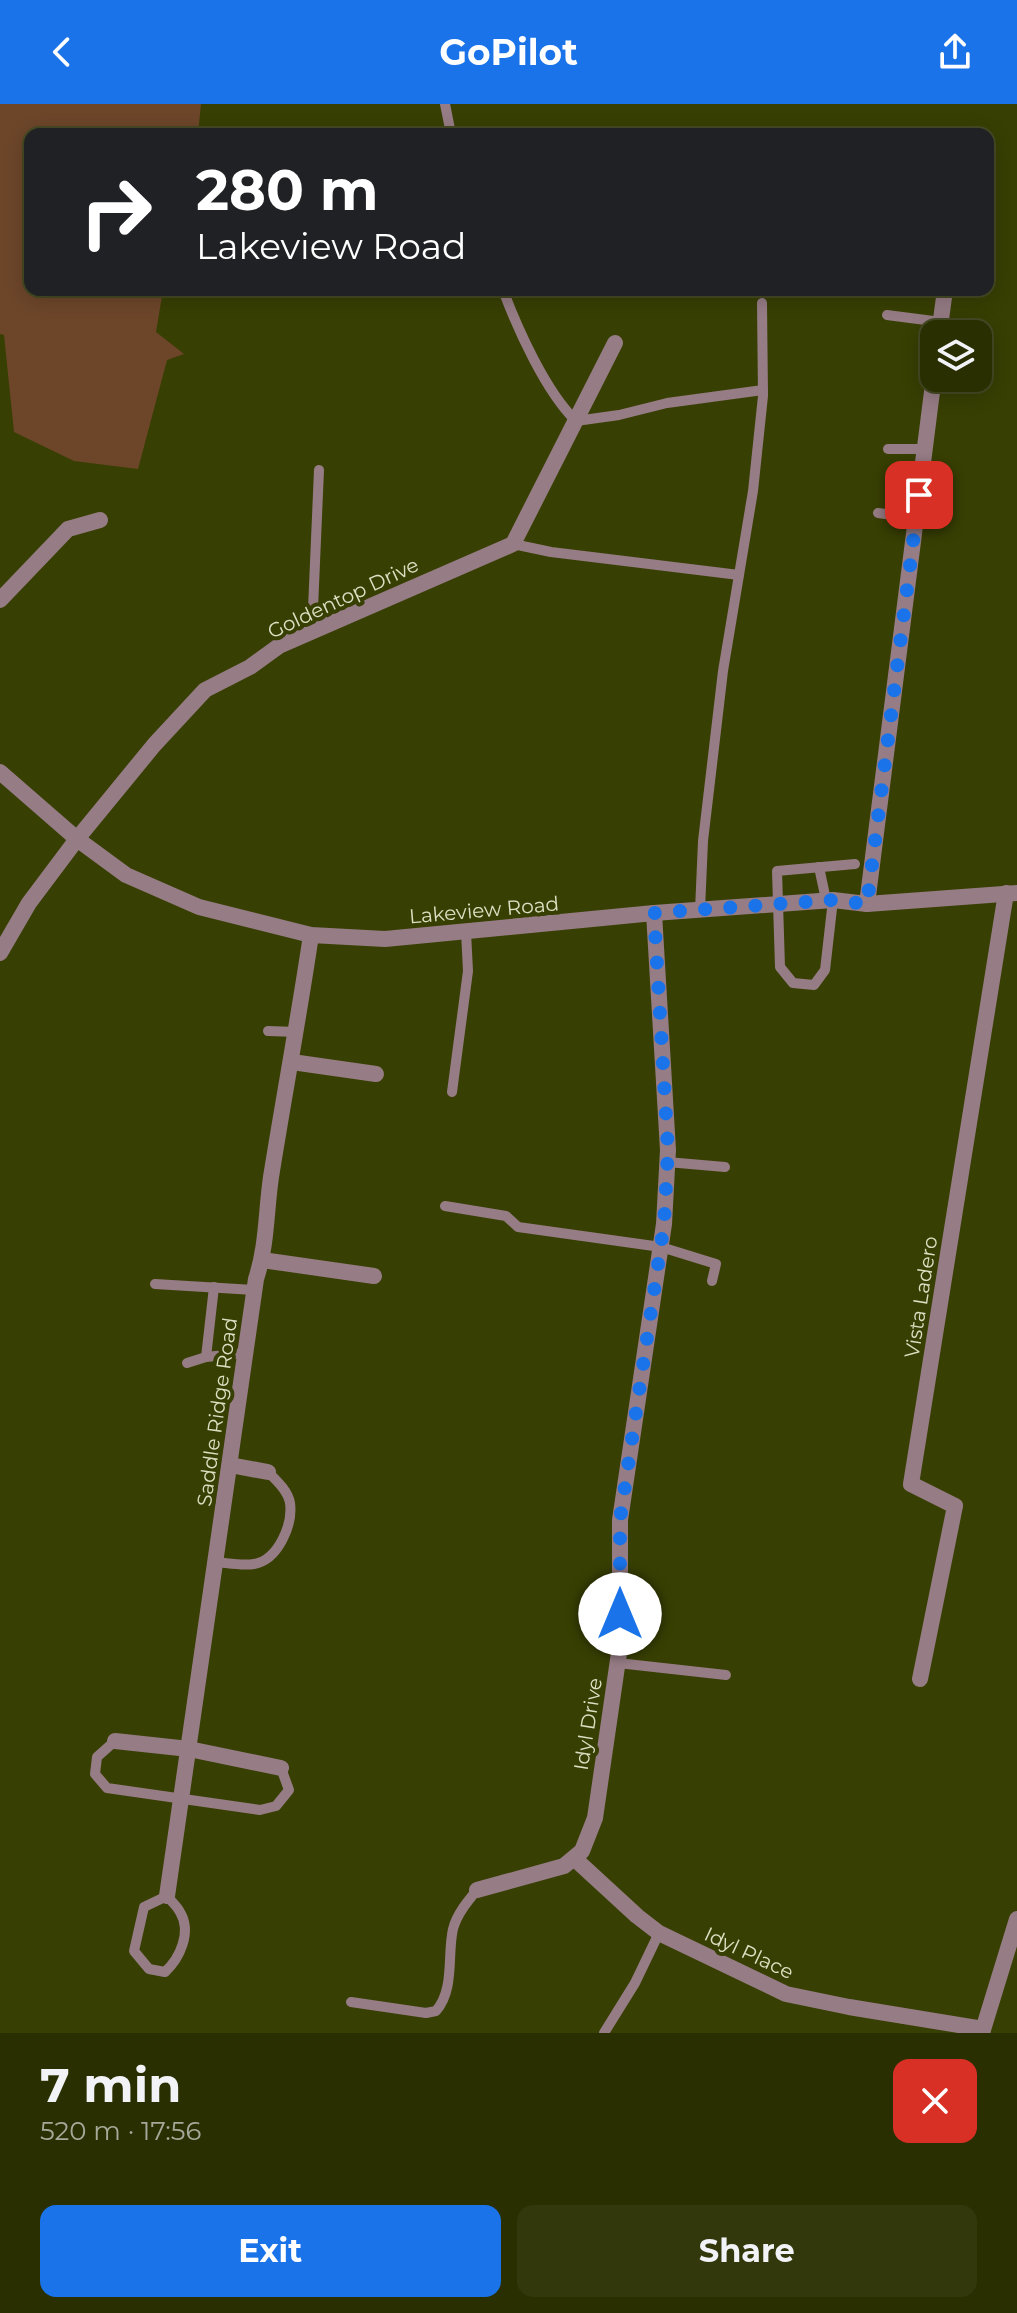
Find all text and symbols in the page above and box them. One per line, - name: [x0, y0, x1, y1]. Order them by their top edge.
- icon: back: [40, 30, 84, 74]
- text: GoPilot: [439, 30, 578, 74]
- icon: share: [933, 30, 977, 74]
- text: 280 m: [196, 156, 379, 224]
- icon: right: [64, 160, 168, 264]
- text: Lakeview Road: [196, 224, 466, 268]
- map controls: [920, 320, 992, 392]
- button: layers: [920, 320, 992, 392]
- pin: [885, 461, 953, 529]
- icon: arrive: [897, 473, 941, 517]
- street label: Goldentop Drive: [264, 552, 422, 644]
- street label: Lakeview Road: [408, 891, 560, 929]
- street label: Vista Ladero: [900, 1234, 942, 1360]
- street label: Saddle Ridge Road: [192, 1316, 242, 1508]
- position arrow: [578, 1572, 662, 1656]
- street label: Idyl Drive: [569, 1676, 607, 1772]
- street label: Idyl Place: [701, 1922, 797, 1984]
- text: 7 min: [40, 2056, 181, 2114]
- button: close: [893, 2059, 977, 2143]
- text: 520 m · 17:56: [40, 2115, 201, 2147]
- button: Exit: [40, 2205, 501, 2297]
- button: Share: [517, 2205, 977, 2297]

